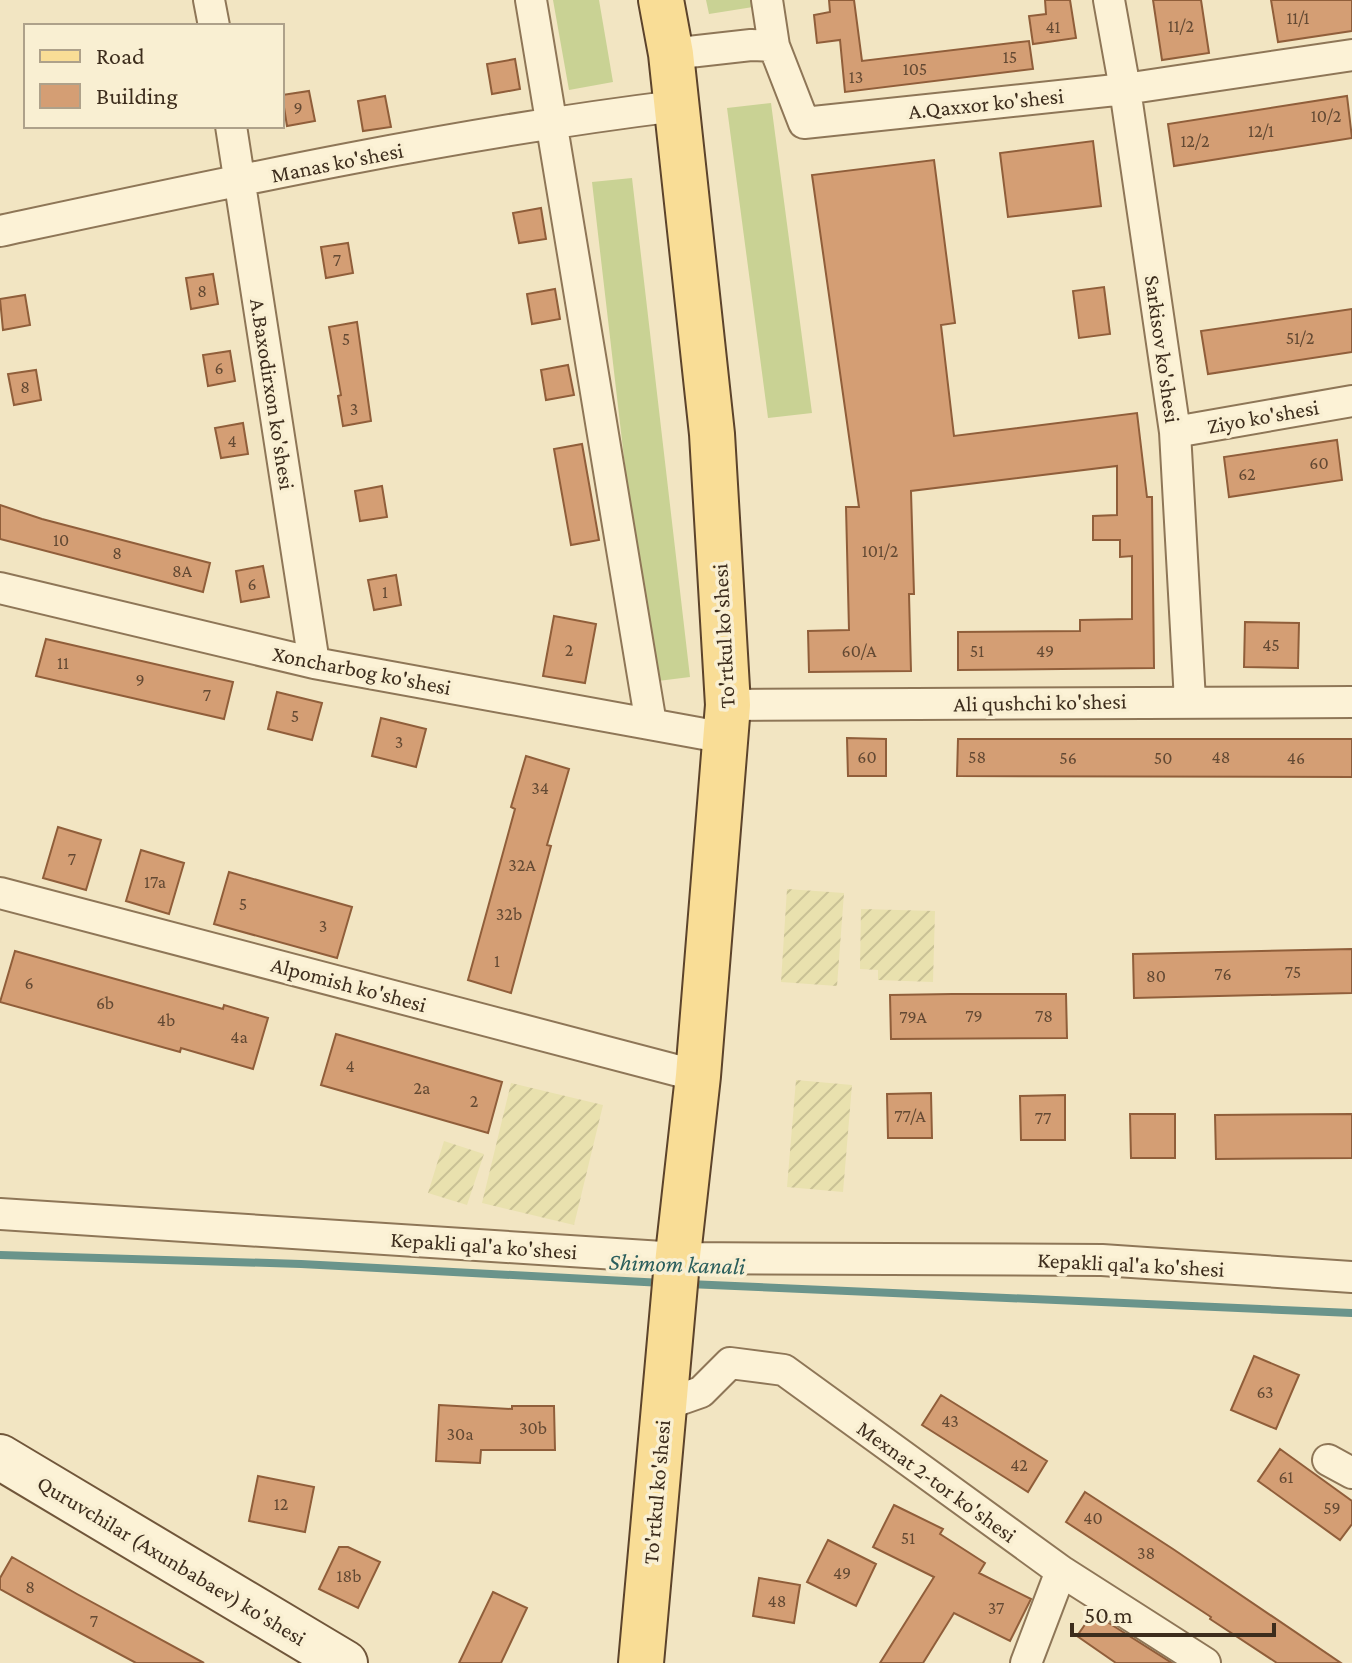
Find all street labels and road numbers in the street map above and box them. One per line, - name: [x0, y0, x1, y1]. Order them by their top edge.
- street label: A.Qaxxor ko'shesi: [907, 83, 1065, 124]
- street label: Manas ko'shesi: [269, 137, 405, 188]
- street label: Sarkisov ko'shesi: [1140, 274, 1185, 425]
- street label: A.Baxodirxon ko'shesi: [245, 297, 300, 492]
- street label: Ziyo ko'shesi: [1205, 394, 1321, 439]
- street label: To'rtkul ko'shesi: [707, 563, 740, 709]
- street label: Xoncharbog ko'shesi: [270, 641, 454, 700]
- street label: Ali qushchi ko'shesi: [953, 688, 1127, 717]
- street label: Alpomish ko'shesi: [269, 952, 429, 1017]
- street label: Kepakli qal'a ko'shesi: [390, 1226, 578, 1265]
- street label: Kepakli qal'a ko'shesi: [1037, 1247, 1225, 1282]
- street label: Mexnat 2-tor ko'shesi: [852, 1415, 1021, 1548]
- street label: To'rtkul ko'shesi: [638, 1419, 675, 1565]
- street label: Quruvchilar (Axunbabaev) ko'shesi: [32, 1470, 311, 1652]

